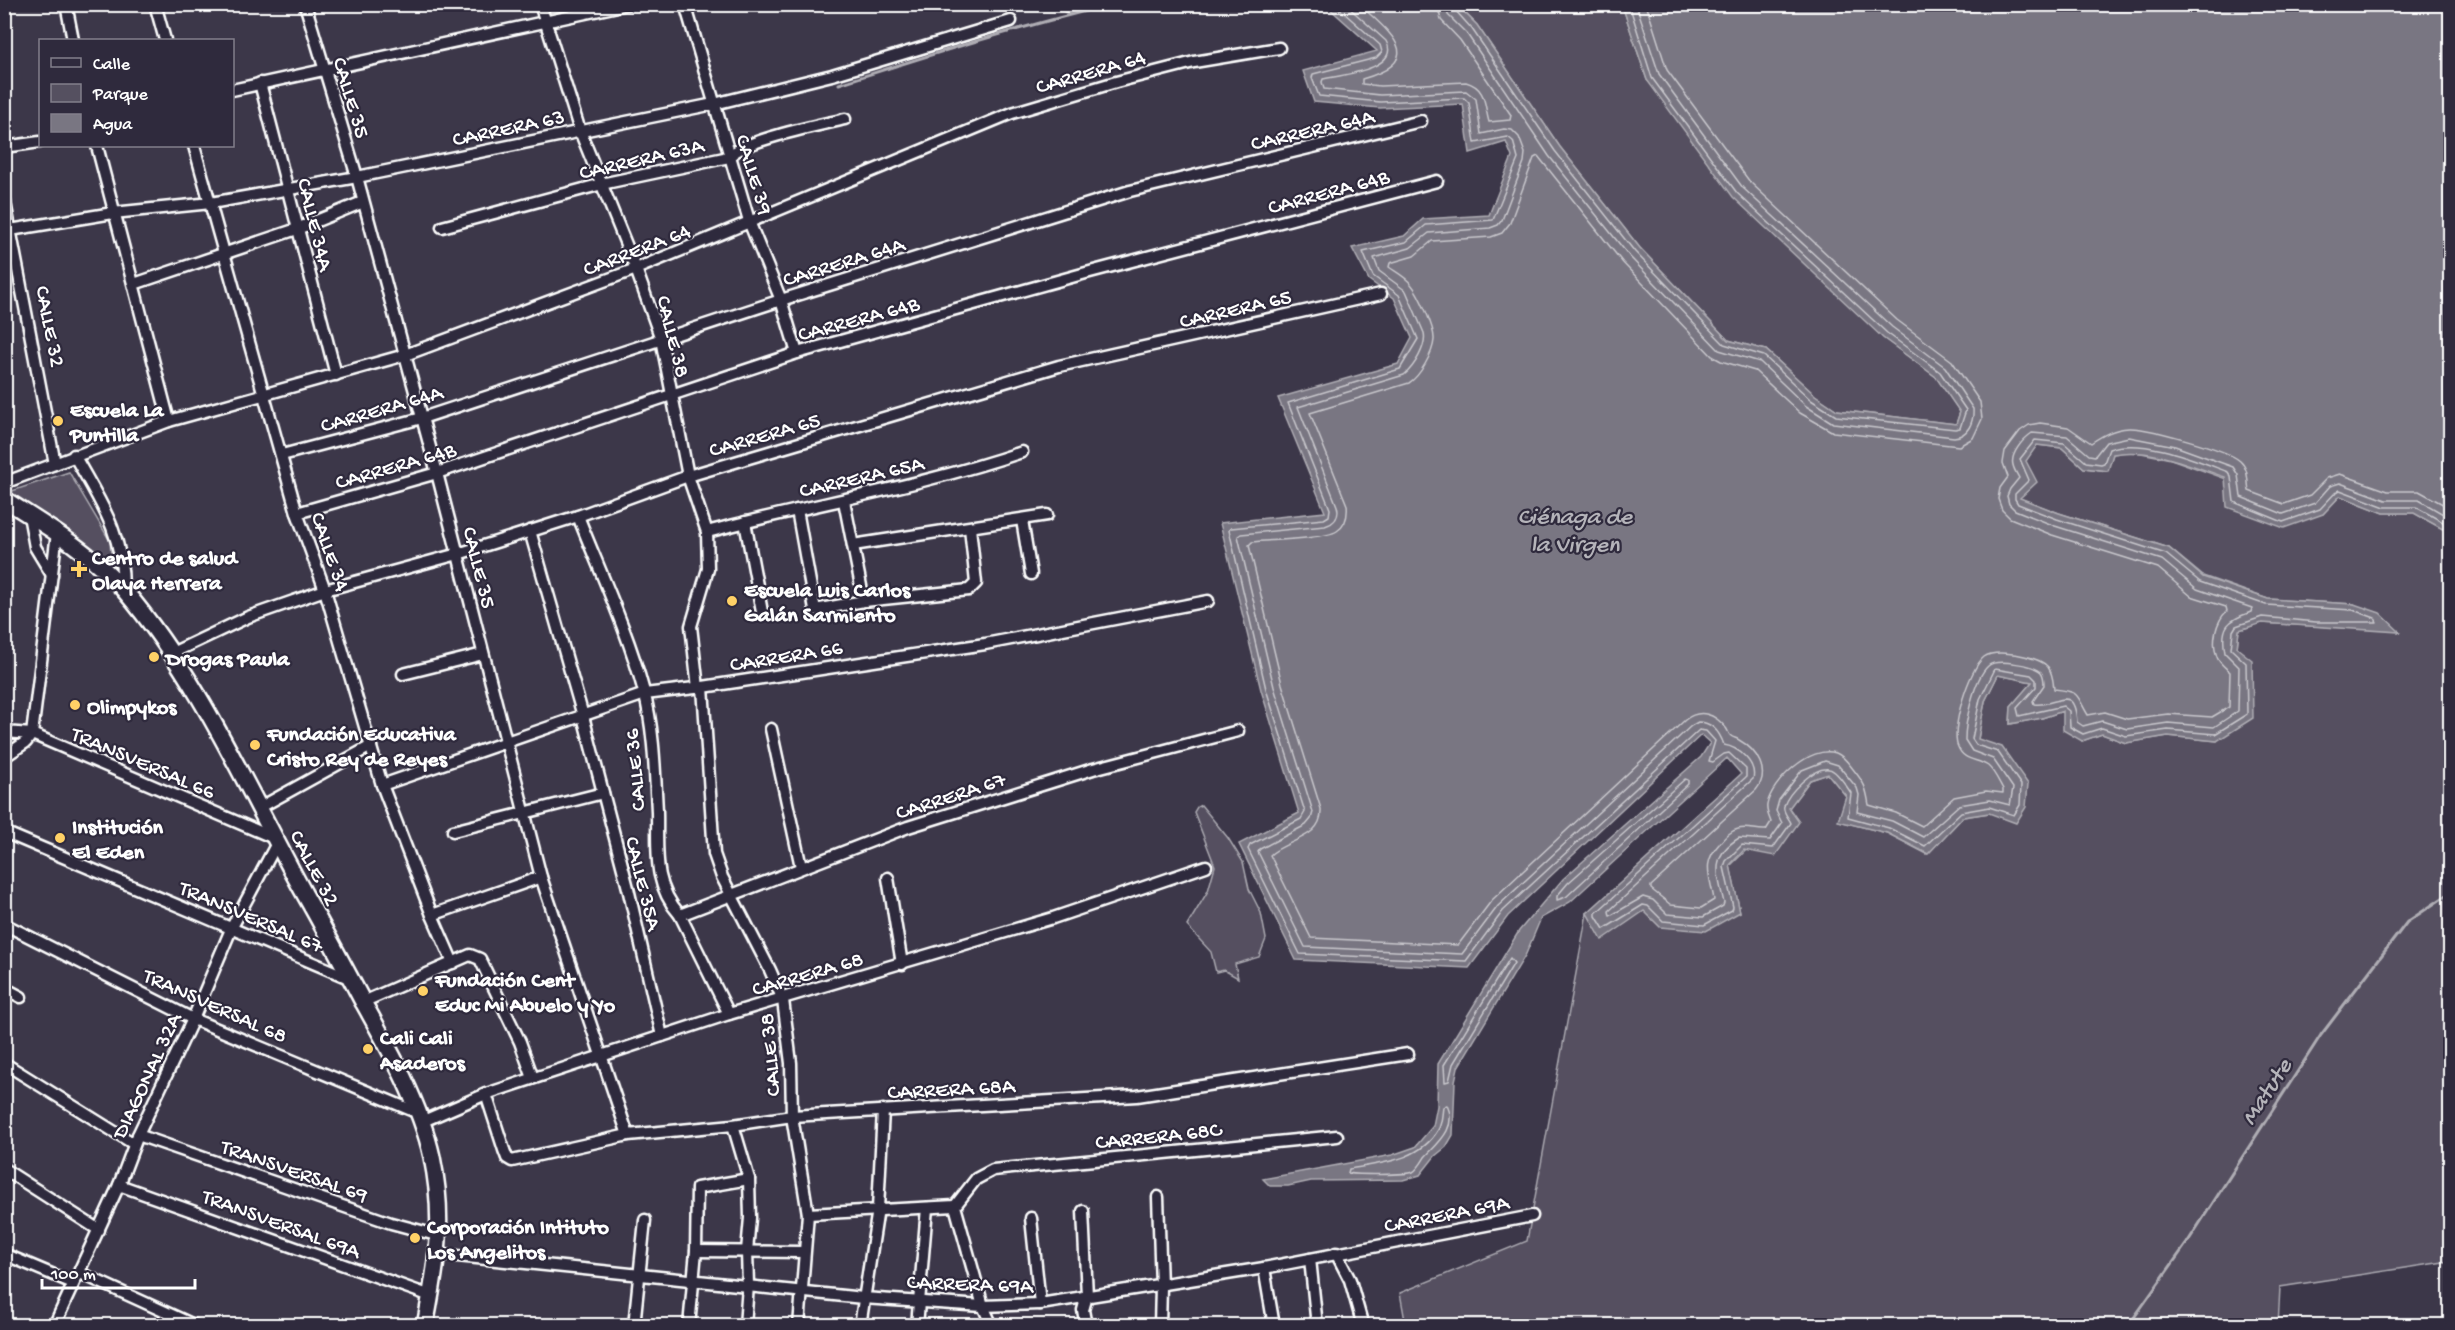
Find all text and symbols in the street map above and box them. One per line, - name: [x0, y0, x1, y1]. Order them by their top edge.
- legend: [39, 39, 234, 147]
- street label: CARRERA 64: [1033, 46, 1150, 102]
- text: Calle: [93, 55, 131, 76]
- street label: CALLE 35: [325, 55, 374, 142]
- text: Parque: [92, 85, 149, 106]
- street label: CARRERA 63: [450, 105, 567, 154]
- street label: CARRERA 64A: [1249, 105, 1378, 159]
- text: Agua: [93, 115, 133, 136]
- street label: CALLE 39: [728, 132, 777, 218]
- street label: CARRERA 63A: [577, 134, 708, 188]
- street label: CARRERA 64B: [1266, 165, 1393, 222]
- street label: CALLE 34A: [289, 176, 337, 275]
- street label: CARRERA 64: [580, 219, 695, 284]
- street label: CARRERA 64A: [780, 233, 909, 295]
- street label: CALLE 32: [27, 284, 69, 370]
- street label: CARRERA 65: [1177, 285, 1294, 336]
- street label: CARRERA 64B: [796, 292, 923, 349]
- street label: CALLE 38: [648, 293, 694, 381]
- street label: CARRERA 64A: [318, 381, 447, 441]
- place label: Escuela La Puntilla: [69, 399, 165, 450]
- street label: CARRERA 65: [707, 409, 824, 465]
- marker: Escuela La Puntilla: [51, 414, 65, 428]
- street label: CARRERA 64B: [333, 438, 460, 497]
- street label: CARRERA 65A: [797, 452, 928, 506]
- water label: Ciénaga de la Virgen: [1518, 504, 1634, 561]
- street label: CALLE 34: [303, 509, 354, 596]
- street label: CALLE 35: [454, 525, 500, 611]
- place label: Centro de salud Olaya Herrera: [91, 547, 239, 598]
- marker: Centro de salud Olaya Herrera: [70, 560, 88, 578]
- place label: Escuela Luis Carlos Galán Sarmiento: [744, 579, 912, 630]
- marker: Escuela Luis Carlos Galán Sarmiento: [725, 594, 739, 608]
- street label: CARRERA 66: [728, 636, 846, 680]
- place label: Drogas Paula: [164, 648, 291, 674]
- marker: Drogas Paula: [147, 650, 161, 664]
- place label: Olimpykos: [87, 696, 178, 722]
- marker: Olimpykos: [68, 698, 82, 712]
- street label: TRANSVERSAL 66: [65, 722, 219, 807]
- place label: Fundación Educativa Cristo Rey de Reyes: [266, 723, 458, 774]
- street label: CALLE 36: [620, 727, 654, 812]
- marker: Fundación Educativa Cristo Rey de Reyes: [248, 738, 262, 752]
- street label: CARRERA 67: [893, 768, 1010, 828]
- place label: Institución El Eden: [72, 816, 164, 867]
- street label: CALLE 32: [282, 827, 343, 911]
- marker: Institución El Eden: [53, 831, 67, 845]
- street label: CALLE 35A: [617, 834, 666, 935]
- street label: TRANSVERSAL 67: [173, 876, 327, 961]
- street label: CARRERA 68: [749, 948, 867, 1004]
- street label: TRANSVERSAL 68: [137, 964, 290, 1051]
- place label: Fundación Cent Educ Mi Abuelo y Yo: [434, 969, 616, 1020]
- marker: Fundación Cent Educ Mi Abuelo y Yo: [416, 984, 430, 998]
- street label: DIAGONAL 32A: [107, 1009, 189, 1145]
- street label: CALLE 38: [755, 1012, 789, 1097]
- place label: Cali Cali Asaderos: [379, 1027, 467, 1078]
- marker: Cali Cali Asaderos: [361, 1042, 375, 1056]
- water label: Matute: [2236, 1053, 2301, 1132]
- street label: CARRERA 68A: [887, 1075, 1017, 1107]
- street label: CARRERA 68C: [1094, 1118, 1225, 1158]
- street label: TRANSVERSAL 69: [215, 1135, 371, 1210]
- street label: TRANSVERSAL 69A: [196, 1184, 364, 1267]
- street label: CARRERA 69A: [1382, 1191, 1512, 1241]
- place label: Corporación Intituto Los Angelitos: [426, 1216, 609, 1267]
- marker: Corporación Intituto Los Angelitos: [408, 1231, 422, 1245]
- scale bar: [42, 1252, 195, 1290]
- text: 100 m: [50, 1265, 96, 1286]
- street label: CARRERA 69A: [906, 1271, 1035, 1301]

